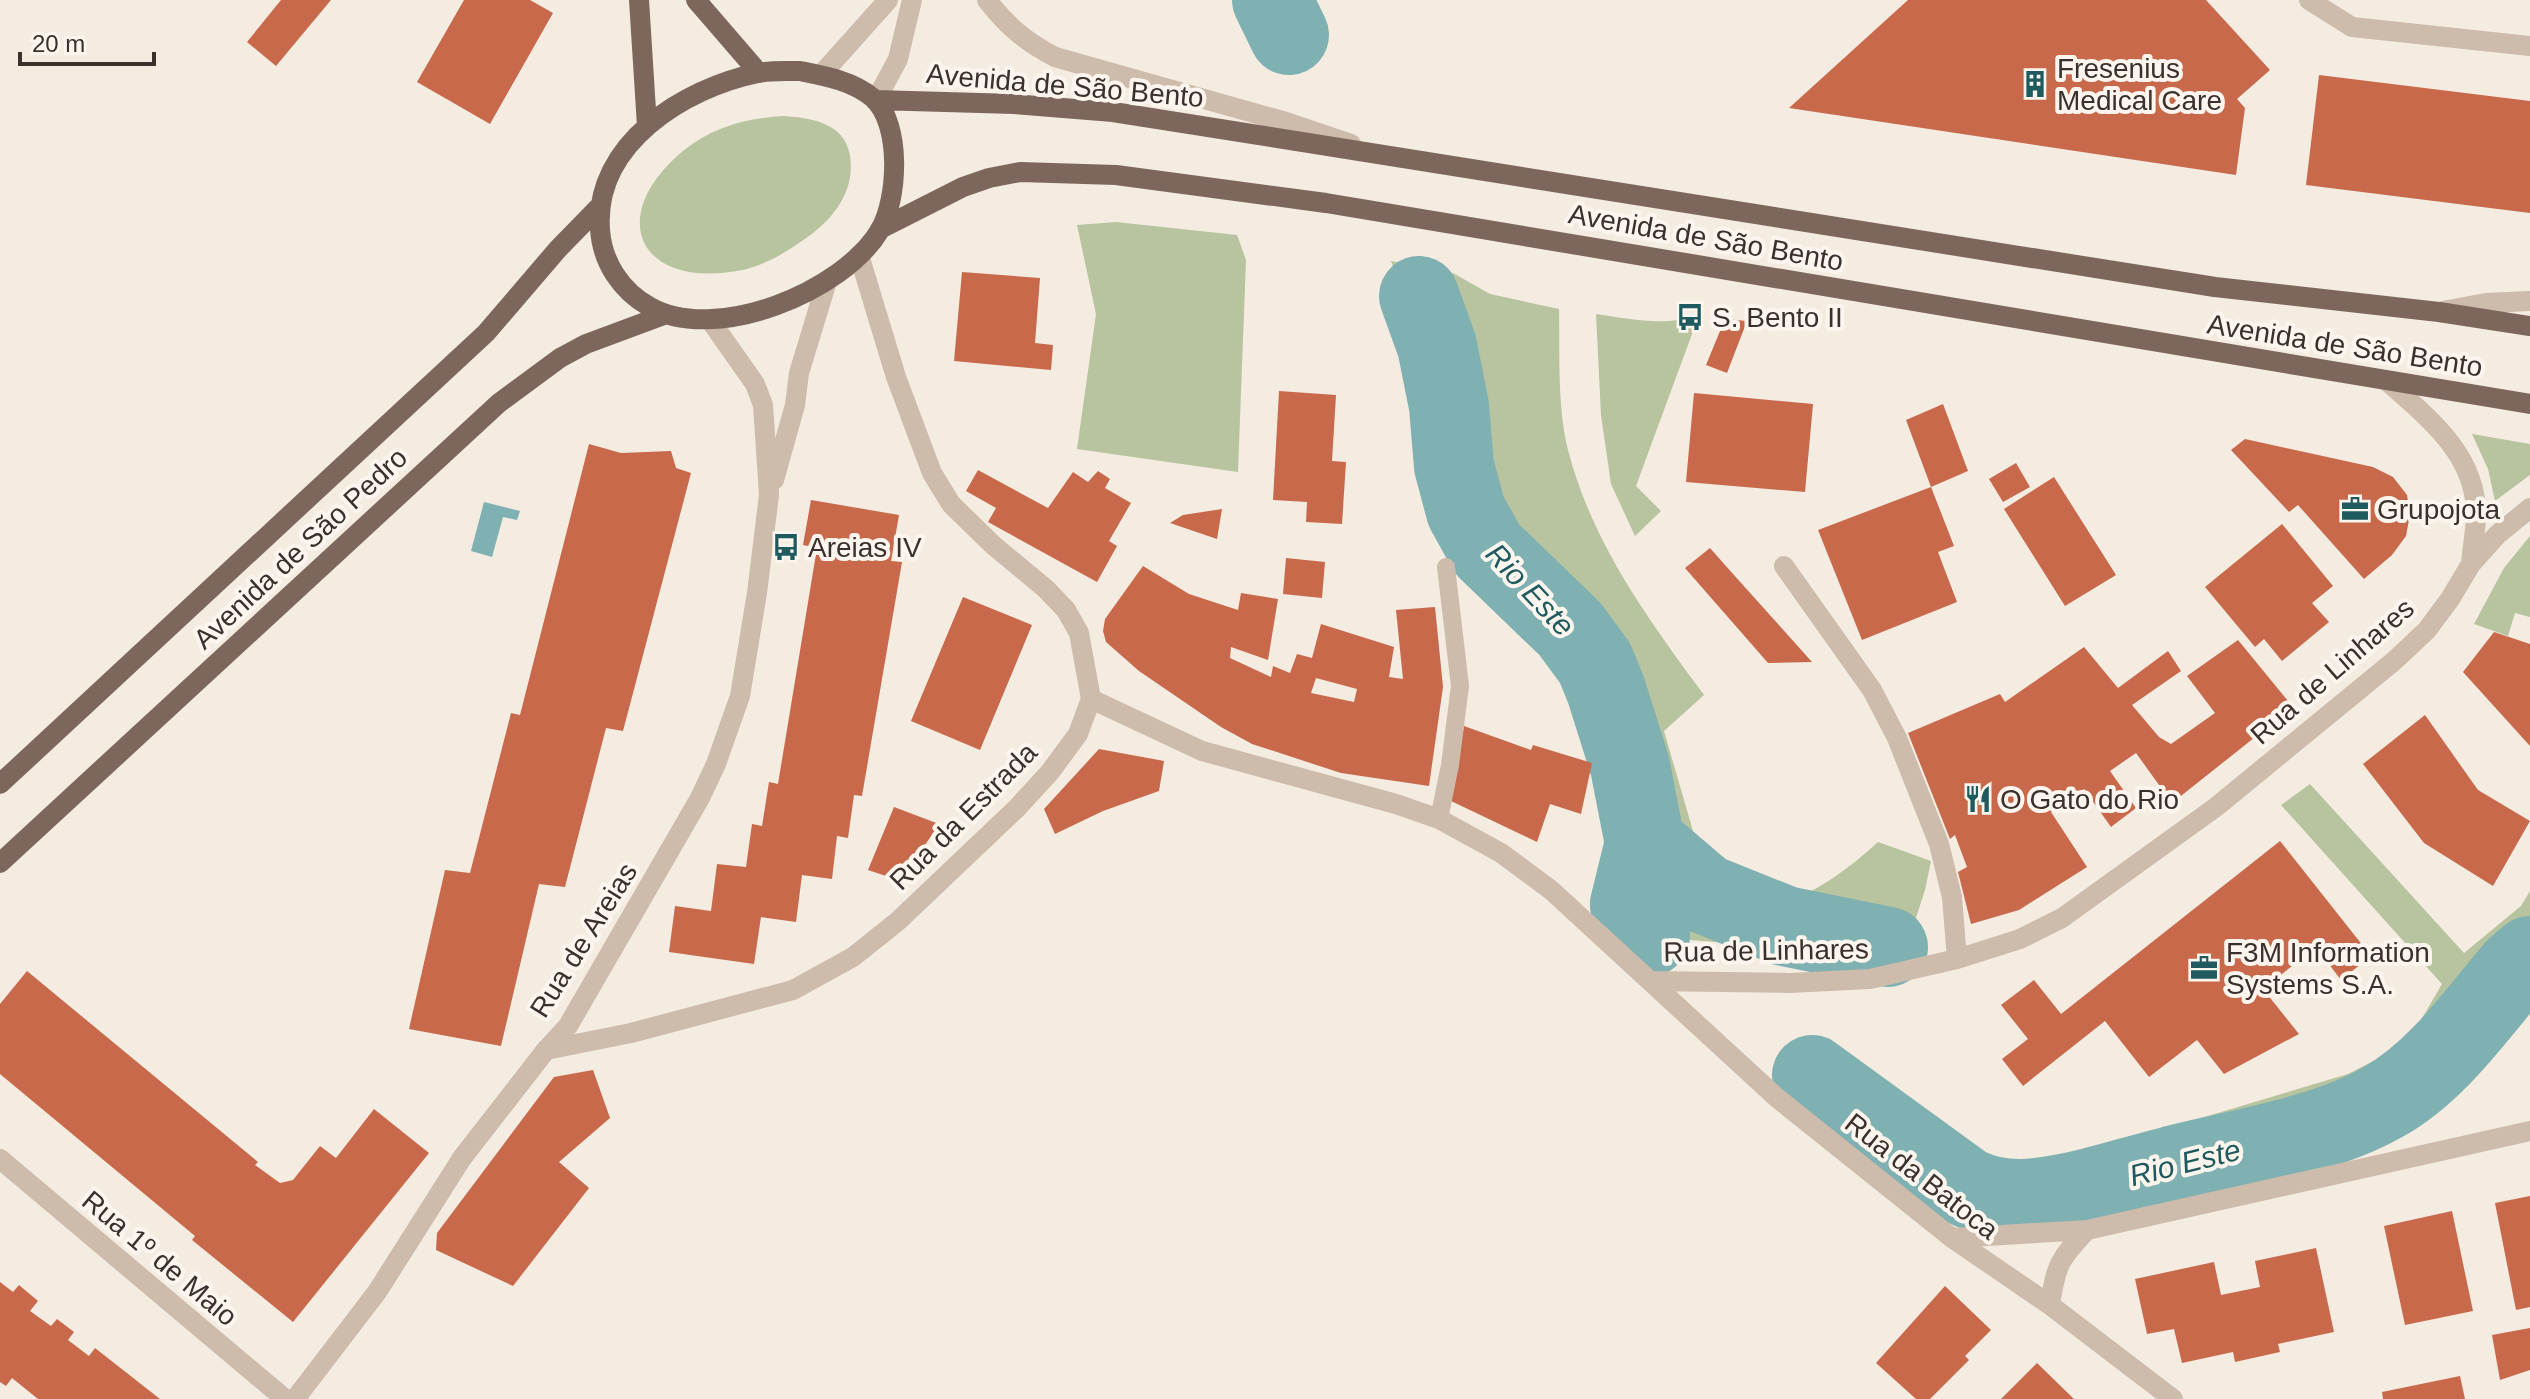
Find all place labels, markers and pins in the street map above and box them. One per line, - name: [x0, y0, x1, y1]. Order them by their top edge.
- place label: Fresenius Medical Care: [2057, 53, 2222, 116]
- building icon: Fresenius Medical Care: [2020, 69, 2050, 99]
- bus stop icon: S. Bento II: [1675, 302, 1705, 332]
- place label: S. Bento II: [1712, 302, 1843, 333]
- office icon: Grupojota: [2340, 494, 2370, 524]
- place label: Grupojota: [2377, 494, 2500, 525]
- bus stop icon: Areias IV: [771, 532, 801, 562]
- place label: Areias IV: [808, 532, 922, 563]
- restaurant icon: O Gato do Rio: [1963, 784, 1993, 814]
- place label: O Gato do Rio: [2000, 784, 2179, 815]
- place label: F3M Information Systems S.A.: [2226, 937, 2430, 1000]
- office icon: F3M Information Systems S.A.: [2189, 953, 2219, 983]

